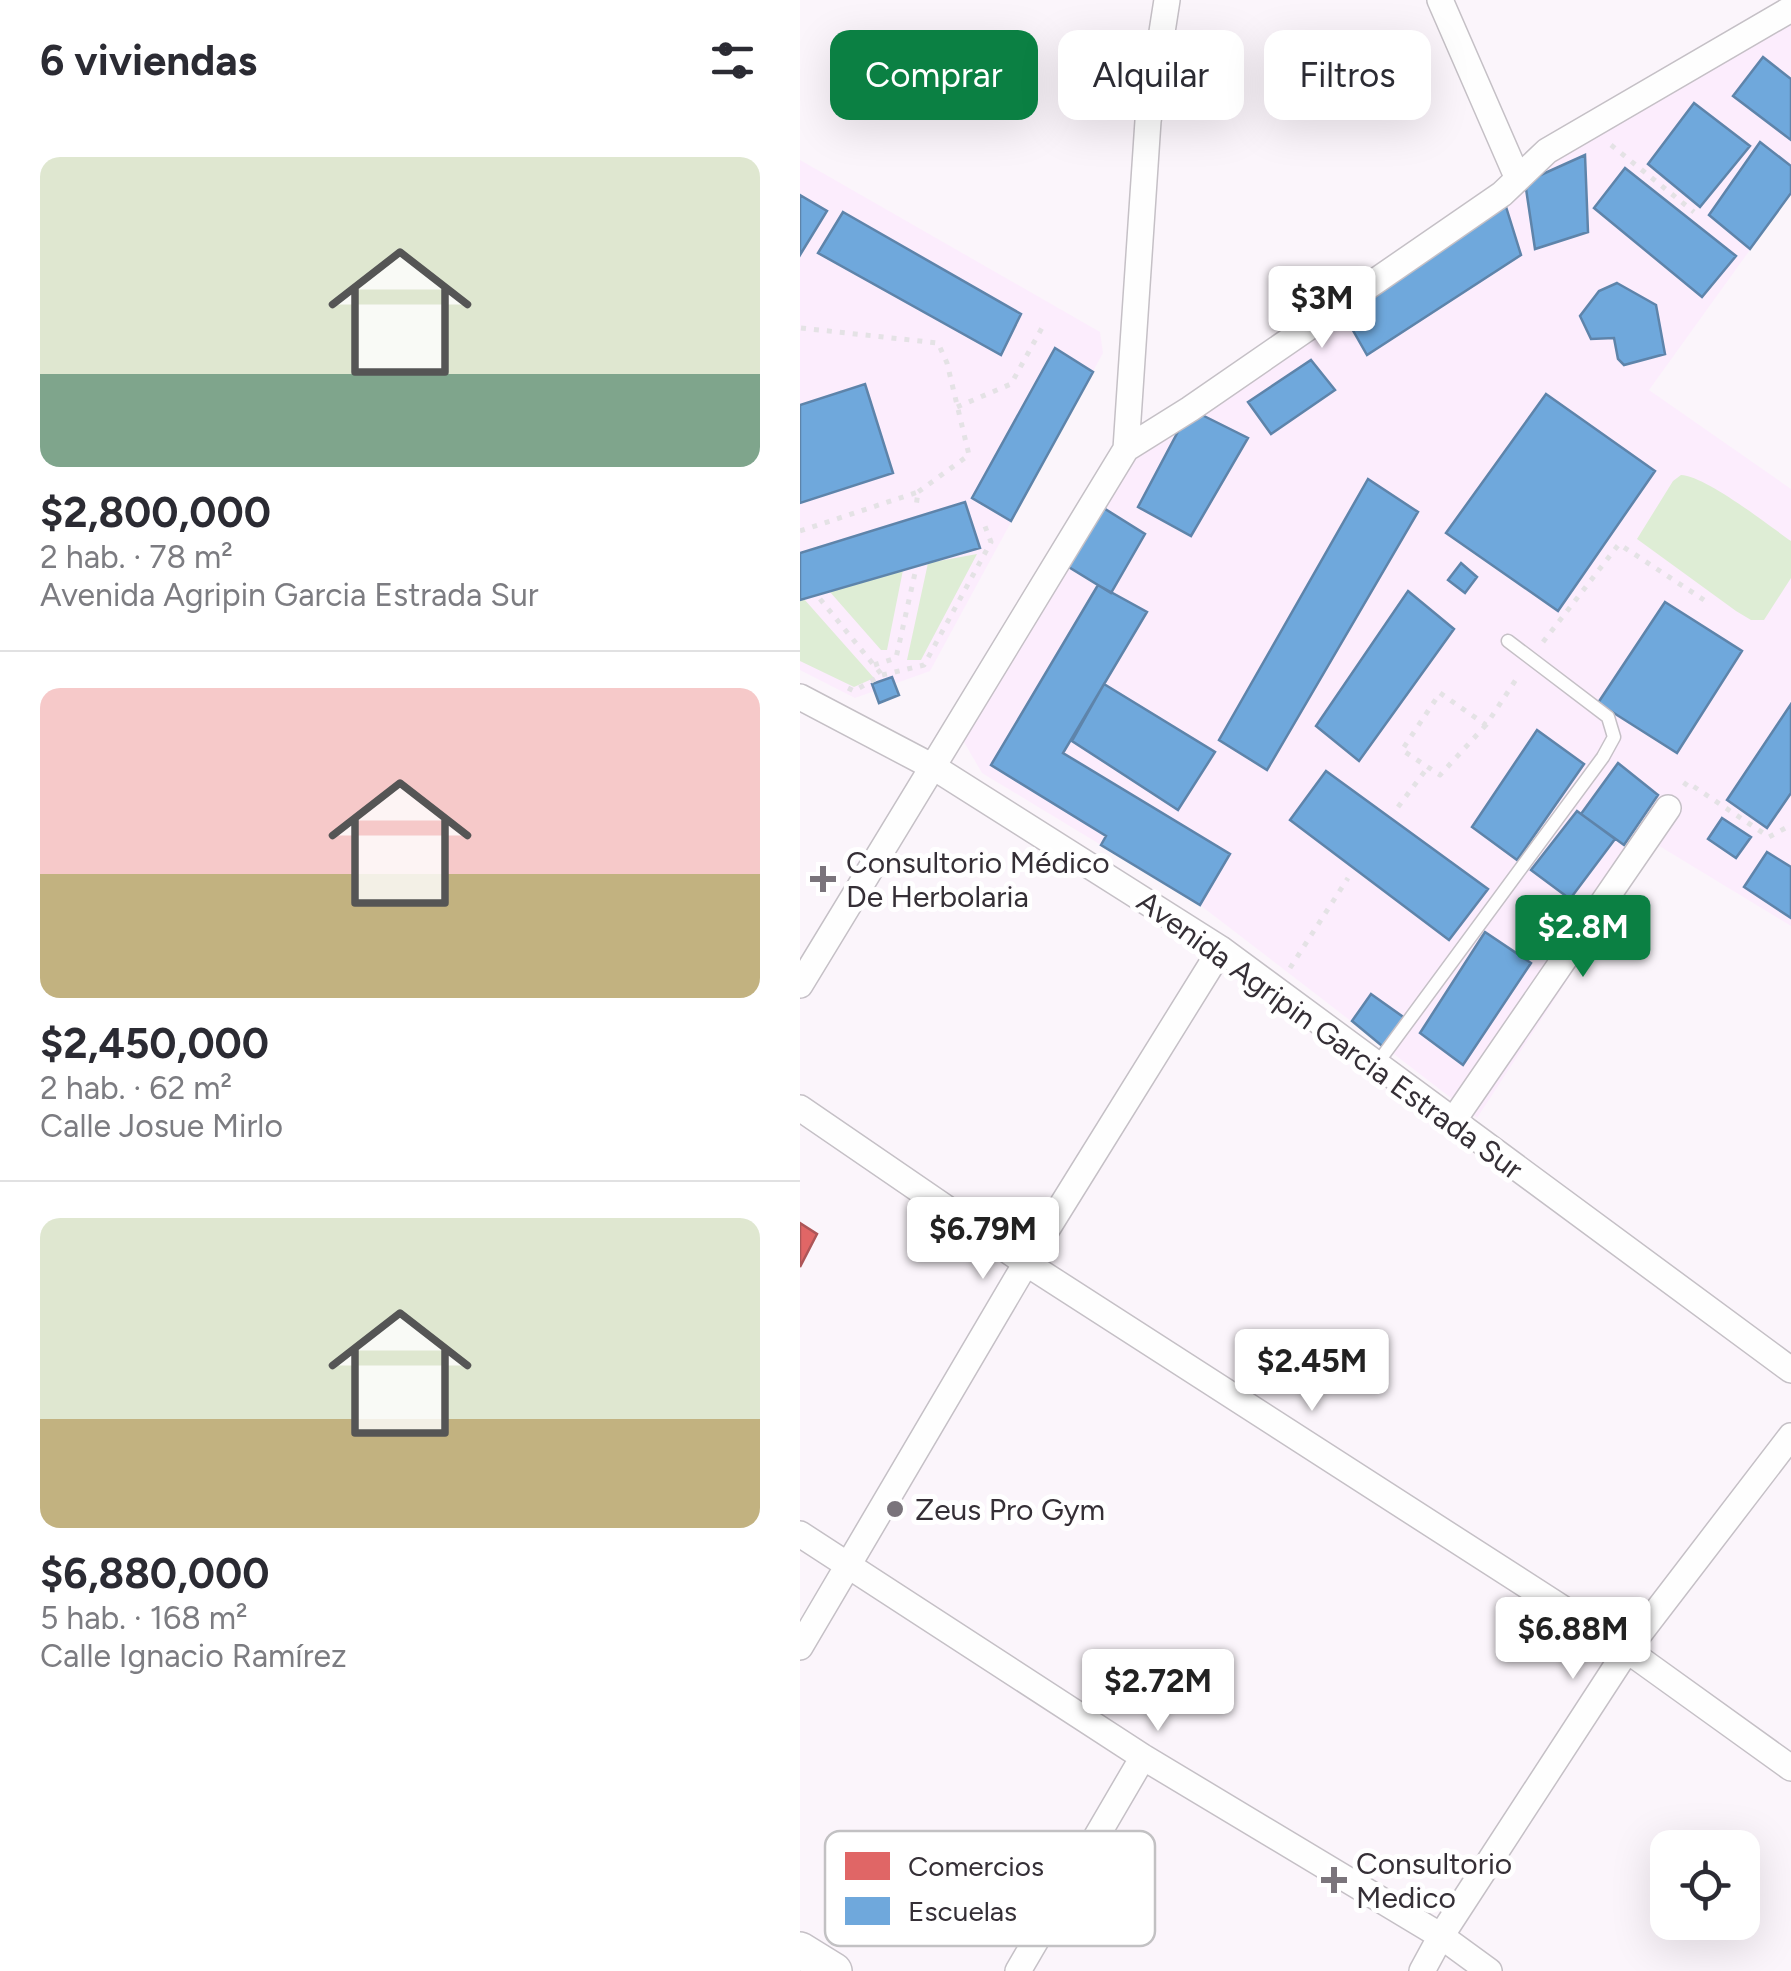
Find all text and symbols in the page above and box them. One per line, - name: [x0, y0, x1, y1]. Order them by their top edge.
- chip: Comprar: [830, 30, 1038, 120]
- chip: Alquilar: [1058, 30, 1244, 120]
- chip: Filtros: [1264, 30, 1431, 120]
- icon: filters: [705, 33, 760, 88]
- text: 6 viviendas: [40, 35, 257, 86]
- icon: home: [310, 222, 490, 402]
- pin: $3M: [1274, 266, 1370, 351]
- text: $3M: [1291, 279, 1353, 317]
- text: $2,800,000: [40, 487, 271, 538]
- text: 2 hab. · 78 m²: [40, 538, 233, 576]
- text: Avenida Agripin Garcia Estrada Sur: [40, 576, 539, 614]
- icon: home: [310, 753, 490, 933]
- place label: Consultorio Médico De Herbolaria: [846, 844, 1110, 915]
- marker: Consultorio Médico De Herbolaria: [810, 866, 836, 892]
- street label: Avenida Agripin Garcia Estrada Sur: [1130, 883, 1530, 1187]
- pin: $2.8M: [1513, 895, 1653, 980]
- text: $2.8M: [1537, 908, 1629, 946]
- text: $2,450,000: [40, 1018, 269, 1069]
- text: 2 hab. · 62 m²: [40, 1069, 232, 1107]
- text: Calle Josue Mirlo: [40, 1107, 283, 1145]
- pin: $6.79M: [902, 1197, 1064, 1282]
- text: $6.79M: [929, 1210, 1037, 1248]
- icon: home: [310, 1283, 490, 1463]
- pin: $2.45M: [1231, 1329, 1393, 1414]
- text: $2.45M: [1257, 1342, 1367, 1380]
- place label: Zeus Pro Gym: [915, 1491, 1105, 1528]
- marker: Zeus Pro Gym: [884, 1498, 906, 1520]
- text: $6,880,000: [40, 1548, 270, 1599]
- pin: $6.88M: [1492, 1597, 1654, 1682]
- text: 5 hab. · 168 m²: [40, 1599, 248, 1637]
- text: $6.88M: [1518, 1610, 1628, 1648]
- text: Calle Ignacio Ramírez: [40, 1637, 347, 1675]
- pin: $2.72M: [1077, 1649, 1239, 1734]
- text: $2.72M: [1104, 1662, 1212, 1700]
- map controls: [1650, 1830, 1760, 1940]
- button: locate: [1650, 1830, 1760, 1940]
- legend: [825, 1831, 1155, 1946]
- place label: Consultorio Medico: [1356, 1845, 1512, 1916]
- text: Comercios: [908, 1849, 1044, 1883]
- marker: Consultorio Medico: [1321, 1867, 1347, 1893]
- text: Escuelas: [908, 1894, 1017, 1928]

